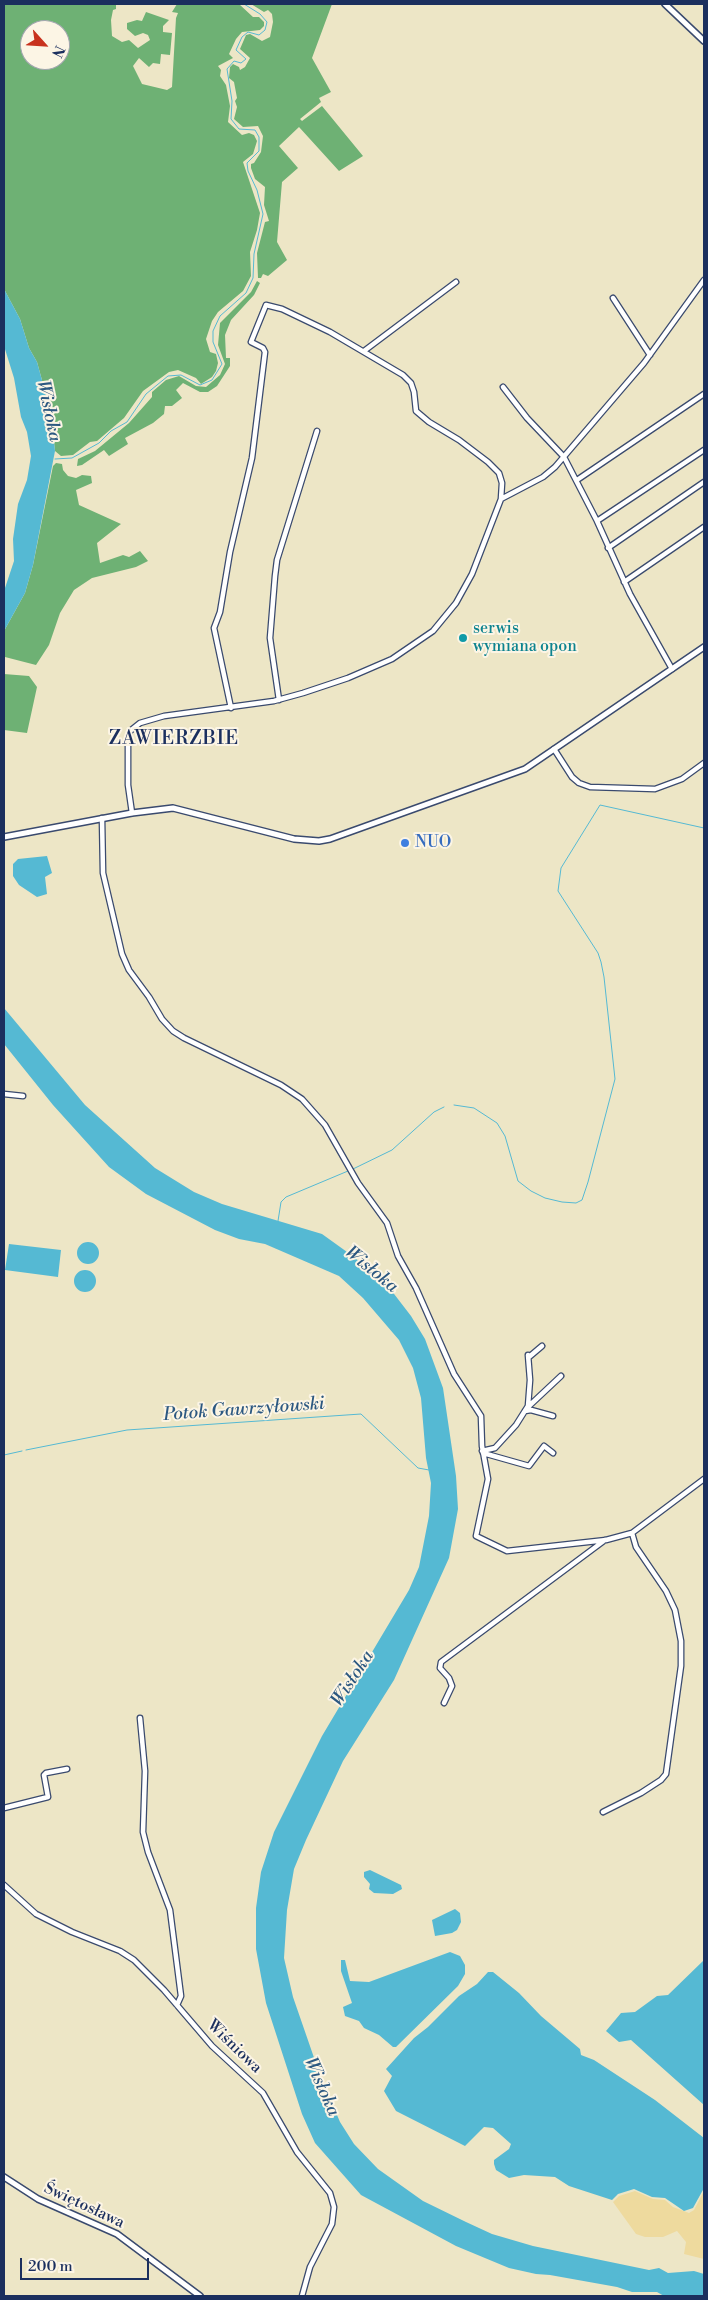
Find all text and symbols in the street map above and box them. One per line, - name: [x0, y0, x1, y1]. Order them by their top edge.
- north arrow: [20, 20, 70, 70]
- text: N: [47, 42, 68, 60]
- water label: Wisłoka: [31, 378, 65, 444]
- place label: serwis wymiana opon: [473, 619, 577, 657]
- marker: serwis wymiana opon: [457, 632, 469, 644]
- district label: ZAWIERZBIE: [108, 728, 240, 750]
- place label: NUO: [415, 833, 451, 853]
- marker: NUO: [399, 837, 411, 849]
- water label: Wisłoka: [340, 1242, 402, 1298]
- water label: Potok Gawrzyłowski: [163, 1394, 325, 1426]
- water label: Wisłoka: [327, 1647, 379, 1711]
- street label: Wiśniowa: [203, 2016, 265, 2078]
- water label: Wisłoka: [298, 2054, 344, 2120]
- street label: Świętosława: [41, 2179, 127, 2233]
- scale bar: [22, 2248, 151, 2280]
- text: 200 m: [28, 2257, 73, 2276]

